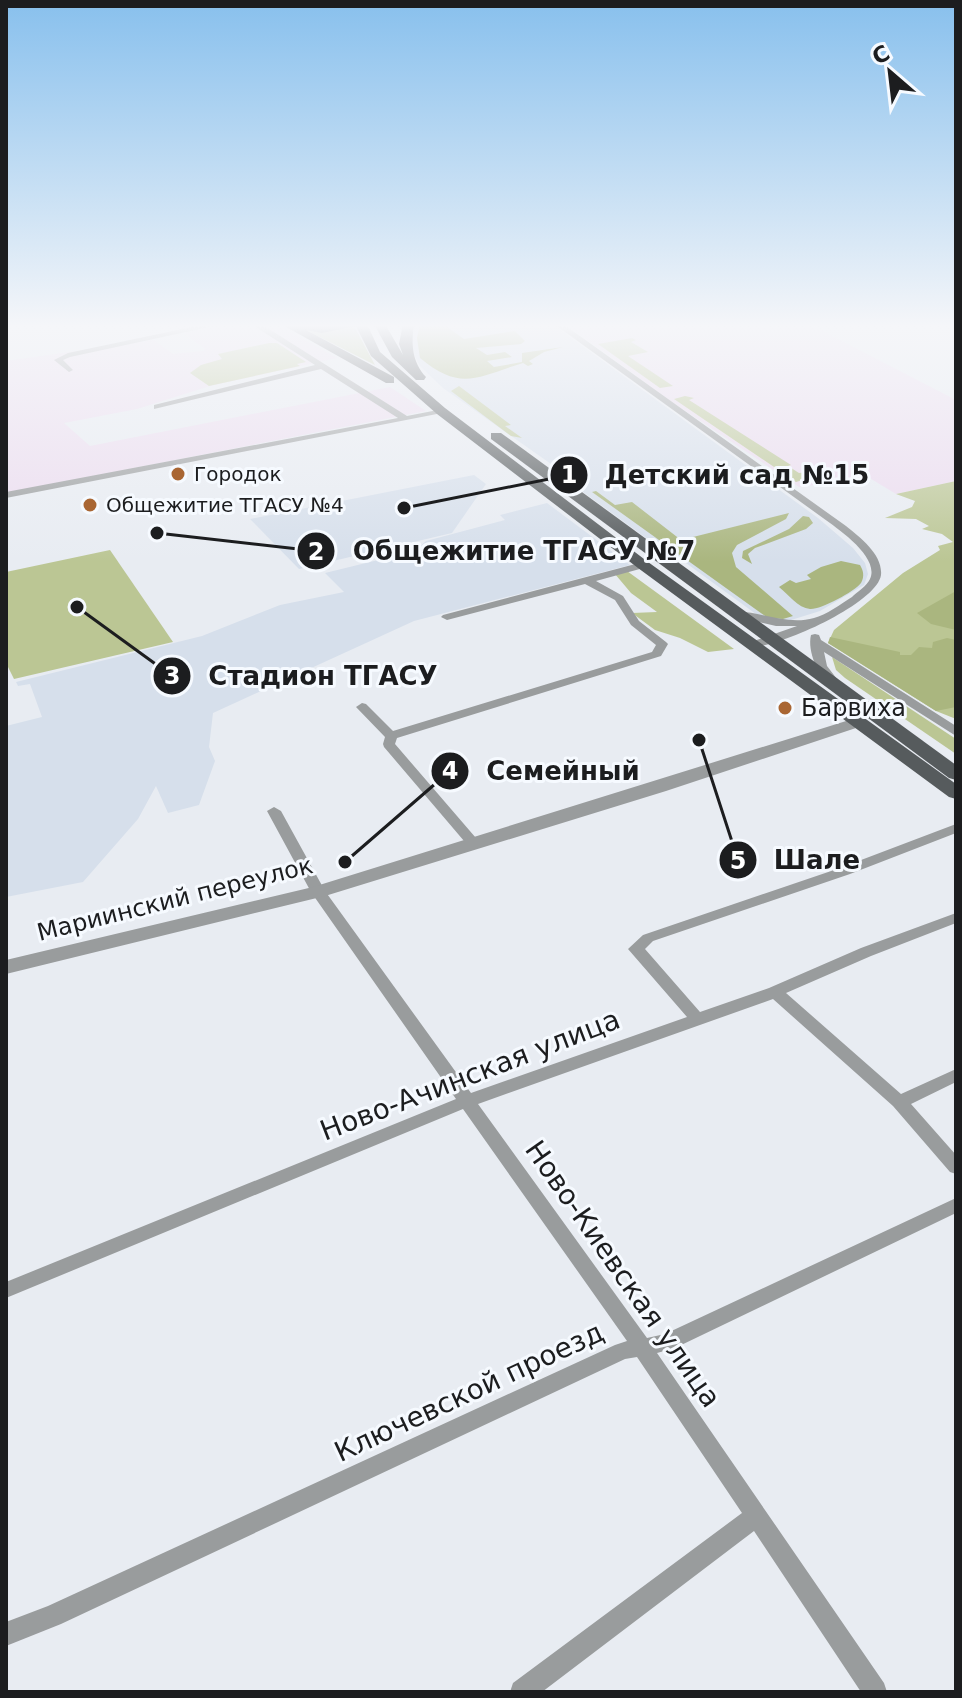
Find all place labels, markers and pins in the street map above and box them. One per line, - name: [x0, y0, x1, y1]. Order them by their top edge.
- callout: Детский сад №15: [549, 450, 886, 500]
- place label: Городок: [194, 462, 282, 486]
- marker: Городок: [169, 465, 187, 483]
- place label: Общежитие ТГАСУ №4: [106, 493, 344, 517]
- marker: Общежитие ТГАСУ №4: [81, 496, 99, 514]
- callout: Общежитие ТГАСУ №7: [296, 526, 711, 576]
- callout: Стадион ТГАСУ: [152, 651, 453, 701]
- place label: Барвиха: [801, 694, 906, 722]
- marker: Барвиха: [776, 699, 794, 717]
- callout: Семейный: [430, 746, 655, 796]
- callout: Шале: [718, 835, 877, 885]

